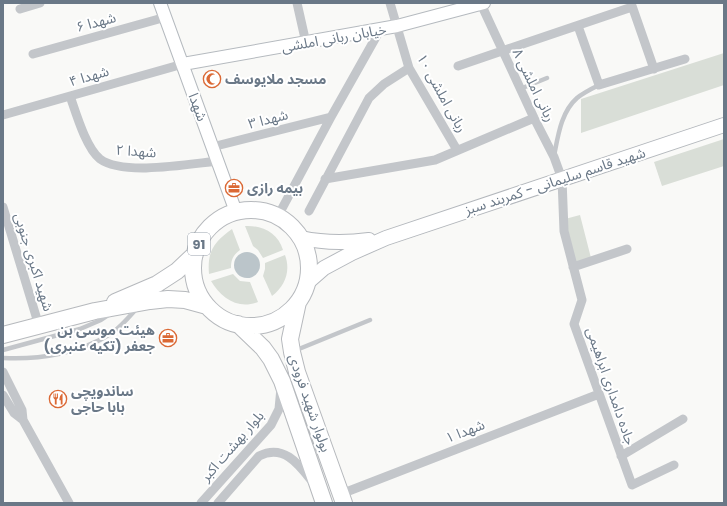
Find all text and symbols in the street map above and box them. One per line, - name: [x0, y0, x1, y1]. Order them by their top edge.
- street label: شهدا ۶: [74, 7, 118, 37]
- street label: خیابان ربانی املشی: [280, 19, 388, 57]
- street label: ربانی املشی ۸: [508, 45, 560, 125]
- street label: ربانی املشی ۱۰: [412, 50, 472, 136]
- street label: شهدا ۴: [67, 61, 111, 91]
- mosque icon: مسجد ملایوسف: [202, 69, 222, 89]
- place label: مسجد ملایوسف: [225, 69, 327, 89]
- street label: شهدا: [184, 90, 212, 124]
- street label: شهدا ۳: [246, 104, 290, 134]
- street label: شهدا ۲: [115, 140, 157, 162]
- street label: شهید قاسم سلیمانی - کمربند سبز: [461, 142, 648, 221]
- office icon: بیمه رازی: [224, 178, 244, 198]
- place label: بیمه رازی: [247, 178, 303, 198]
- street label: شهید اکبری جنوبی: [10, 210, 58, 314]
- road number: 91: [188, 233, 210, 255]
- place label: هيئت موسی بن جعفر (تکیه عنبری): [43, 320, 155, 356]
- street label: جاده دامداری ابراهیمی: [581, 324, 641, 448]
- office icon: هيئت موسی بن جعفر (تکیه عنبری): [158, 328, 178, 348]
- street label: بولوار شهید فرودی: [284, 351, 336, 455]
- place label: ساندویچی بابا حاجی: [71, 381, 134, 417]
- restaurant icon: ساندویچی بابا حاجی: [48, 389, 68, 409]
- street label: بلوار بهشت اکبر: [195, 406, 269, 487]
- street label: شهدا ۱: [442, 414, 488, 448]

